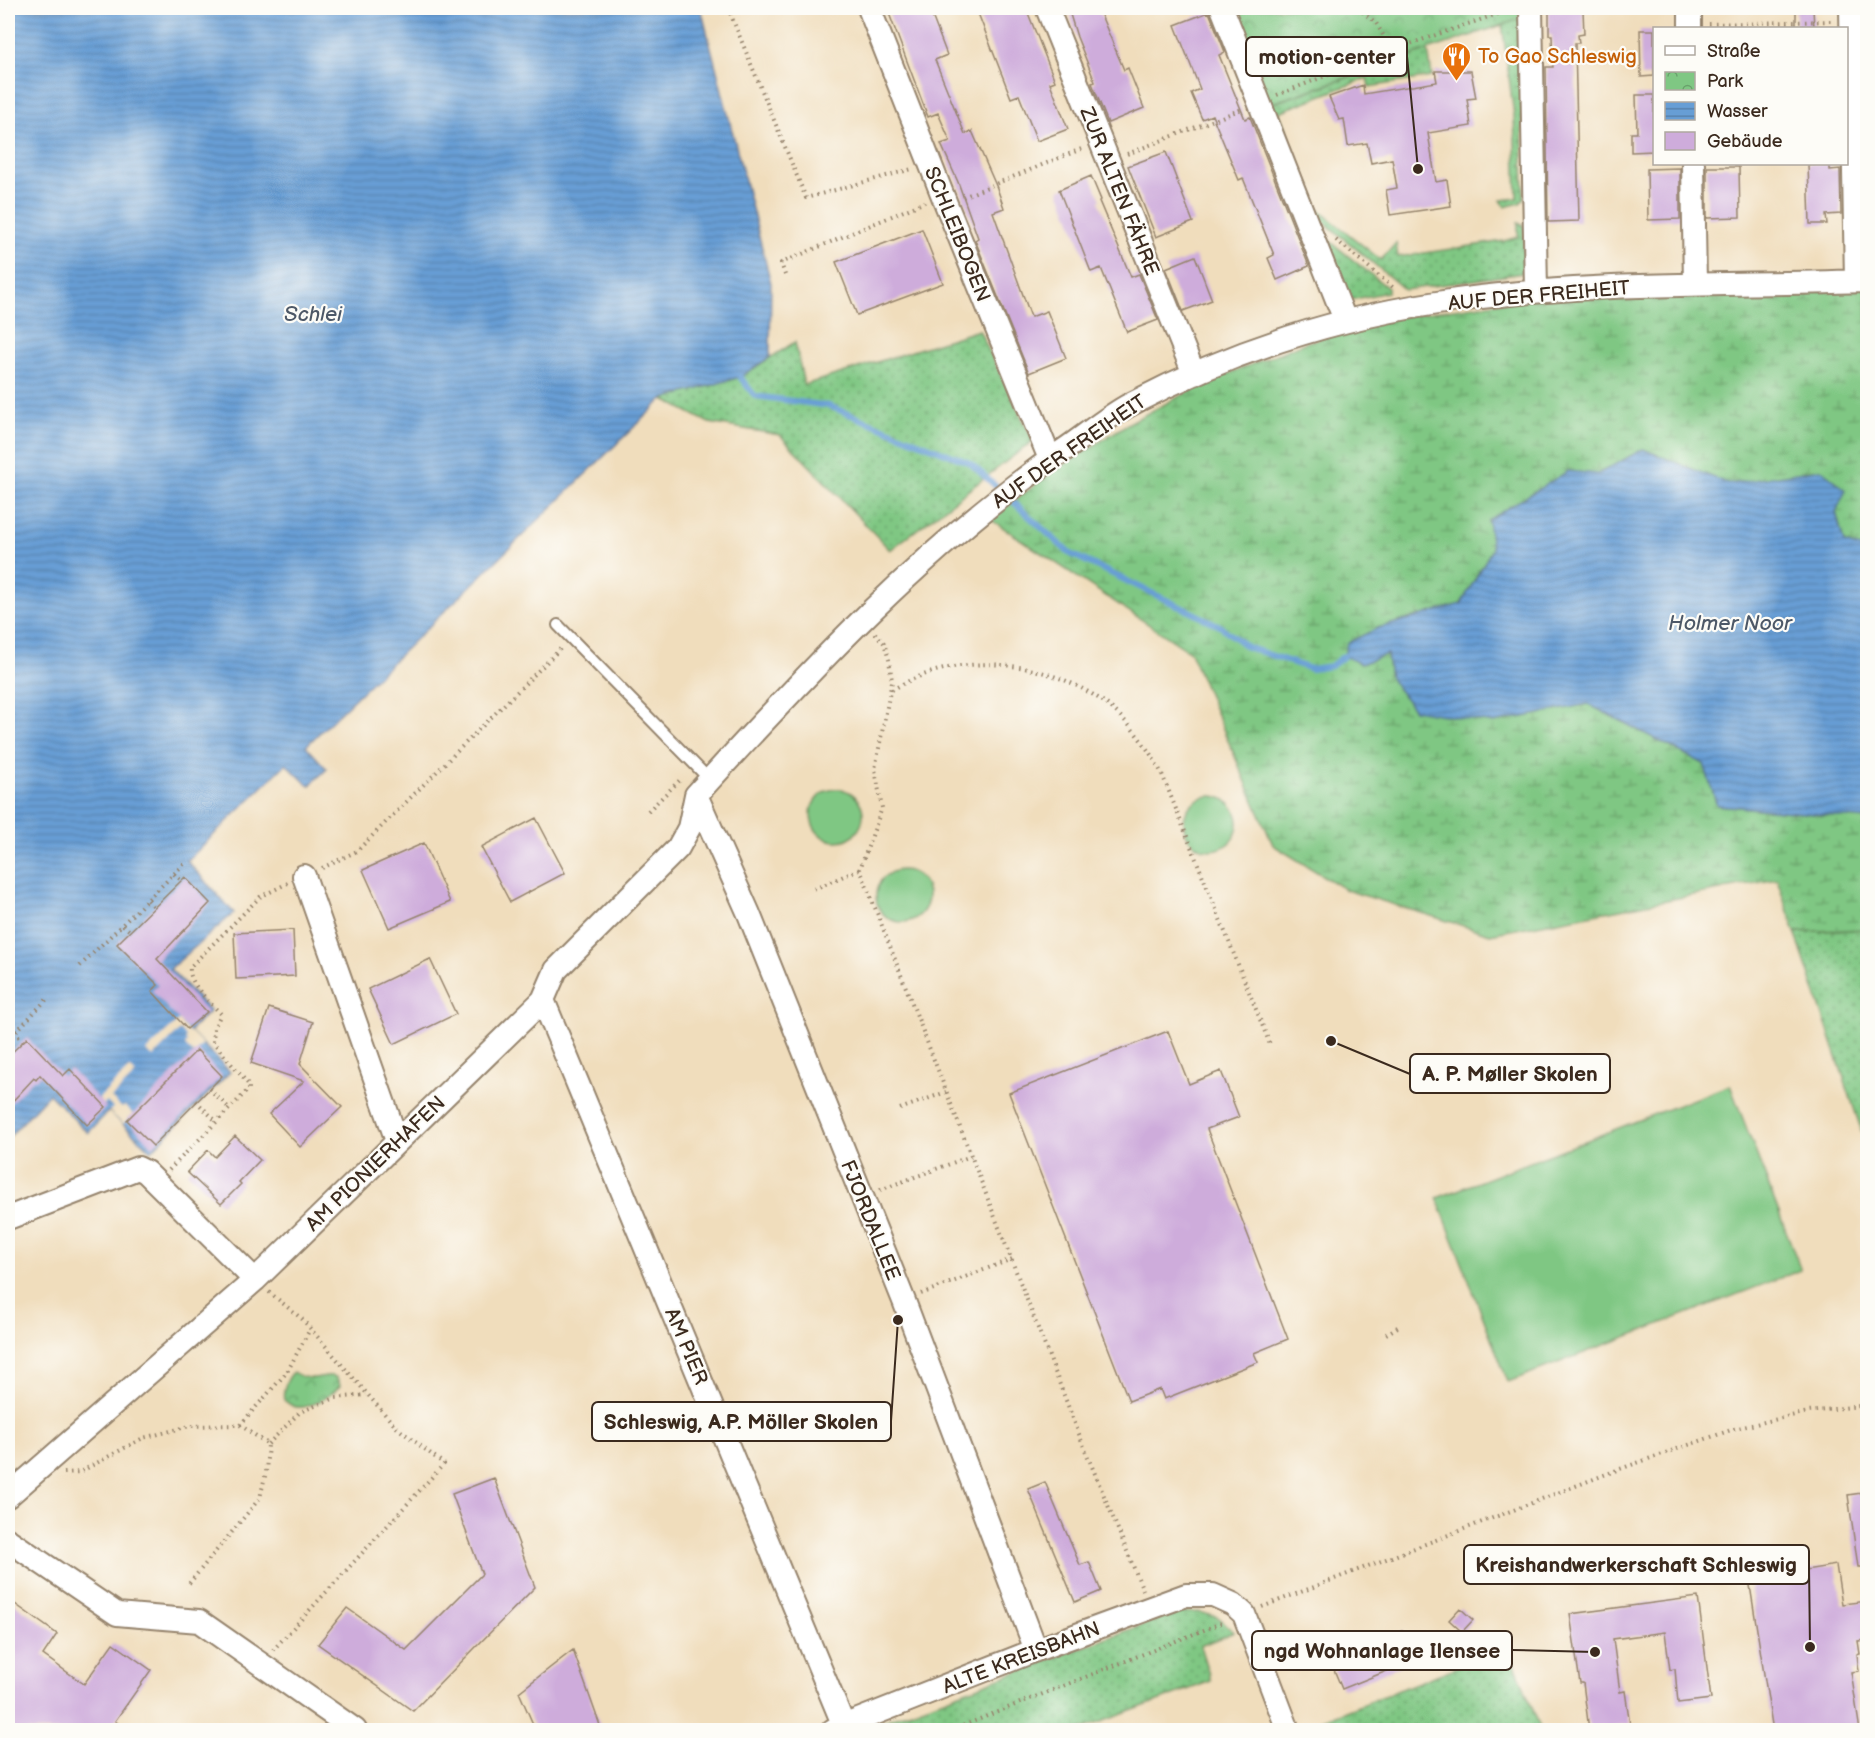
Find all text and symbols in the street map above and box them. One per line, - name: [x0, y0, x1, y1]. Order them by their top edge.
- legend: [1653, 27, 1848, 165]
- callout: motion-center: [1246, 37, 1407, 76]
- restaurant icon: To Gao Schleswig: [1441, 40, 1473, 82]
- text: Straße: [1707, 41, 1761, 62]
- text: motion-center: [1259, 45, 1396, 70]
- place label: To Gao Schleswig: [1478, 45, 1637, 69]
- text: Park: [1707, 71, 1743, 92]
- text: Wasser: [1707, 101, 1768, 122]
- street label: ZUR ALTEN FÄHRE: [1074, 103, 1164, 279]
- text: Gebäude: [1707, 131, 1783, 152]
- street label: SCHLEIBOGEN: [919, 163, 995, 306]
- street label: AUF DER FREIHEIT: [1447, 276, 1631, 316]
- water label: Schlei: [284, 302, 343, 327]
- street label: AUF DER FREIHEIT: [988, 390, 1151, 514]
- water label: Holmer Noor: [1668, 611, 1793, 636]
- callout: A. P. Møller Skolen: [1410, 1054, 1610, 1093]
- text: A. P. Møller Skolen: [1421, 1062, 1598, 1087]
- street label: AM PIONIERHAFEN: [301, 1091, 450, 1236]
- street label: FJORDALLEE: [835, 1157, 905, 1284]
- street label: AM PIER: [659, 1304, 713, 1388]
- callout: Schleswig, A.P. Möller Skolen: [592, 1402, 891, 1441]
- text: Schleswig, A.P. Möller Skolen: [604, 1410, 878, 1435]
- callout: Kreishandwerkerschaft Schleswig: [1464, 1545, 1809, 1584]
- text: Kreishandwerkerschaft Schleswig: [1475, 1553, 1797, 1578]
- street label: ALTE KREISBAHN: [939, 1617, 1104, 1699]
- callout: ngd Wohnanlage Ilensee: [1252, 1631, 1512, 1670]
- text: ngd Wohnanlage Ilensee: [1264, 1639, 1500, 1664]

